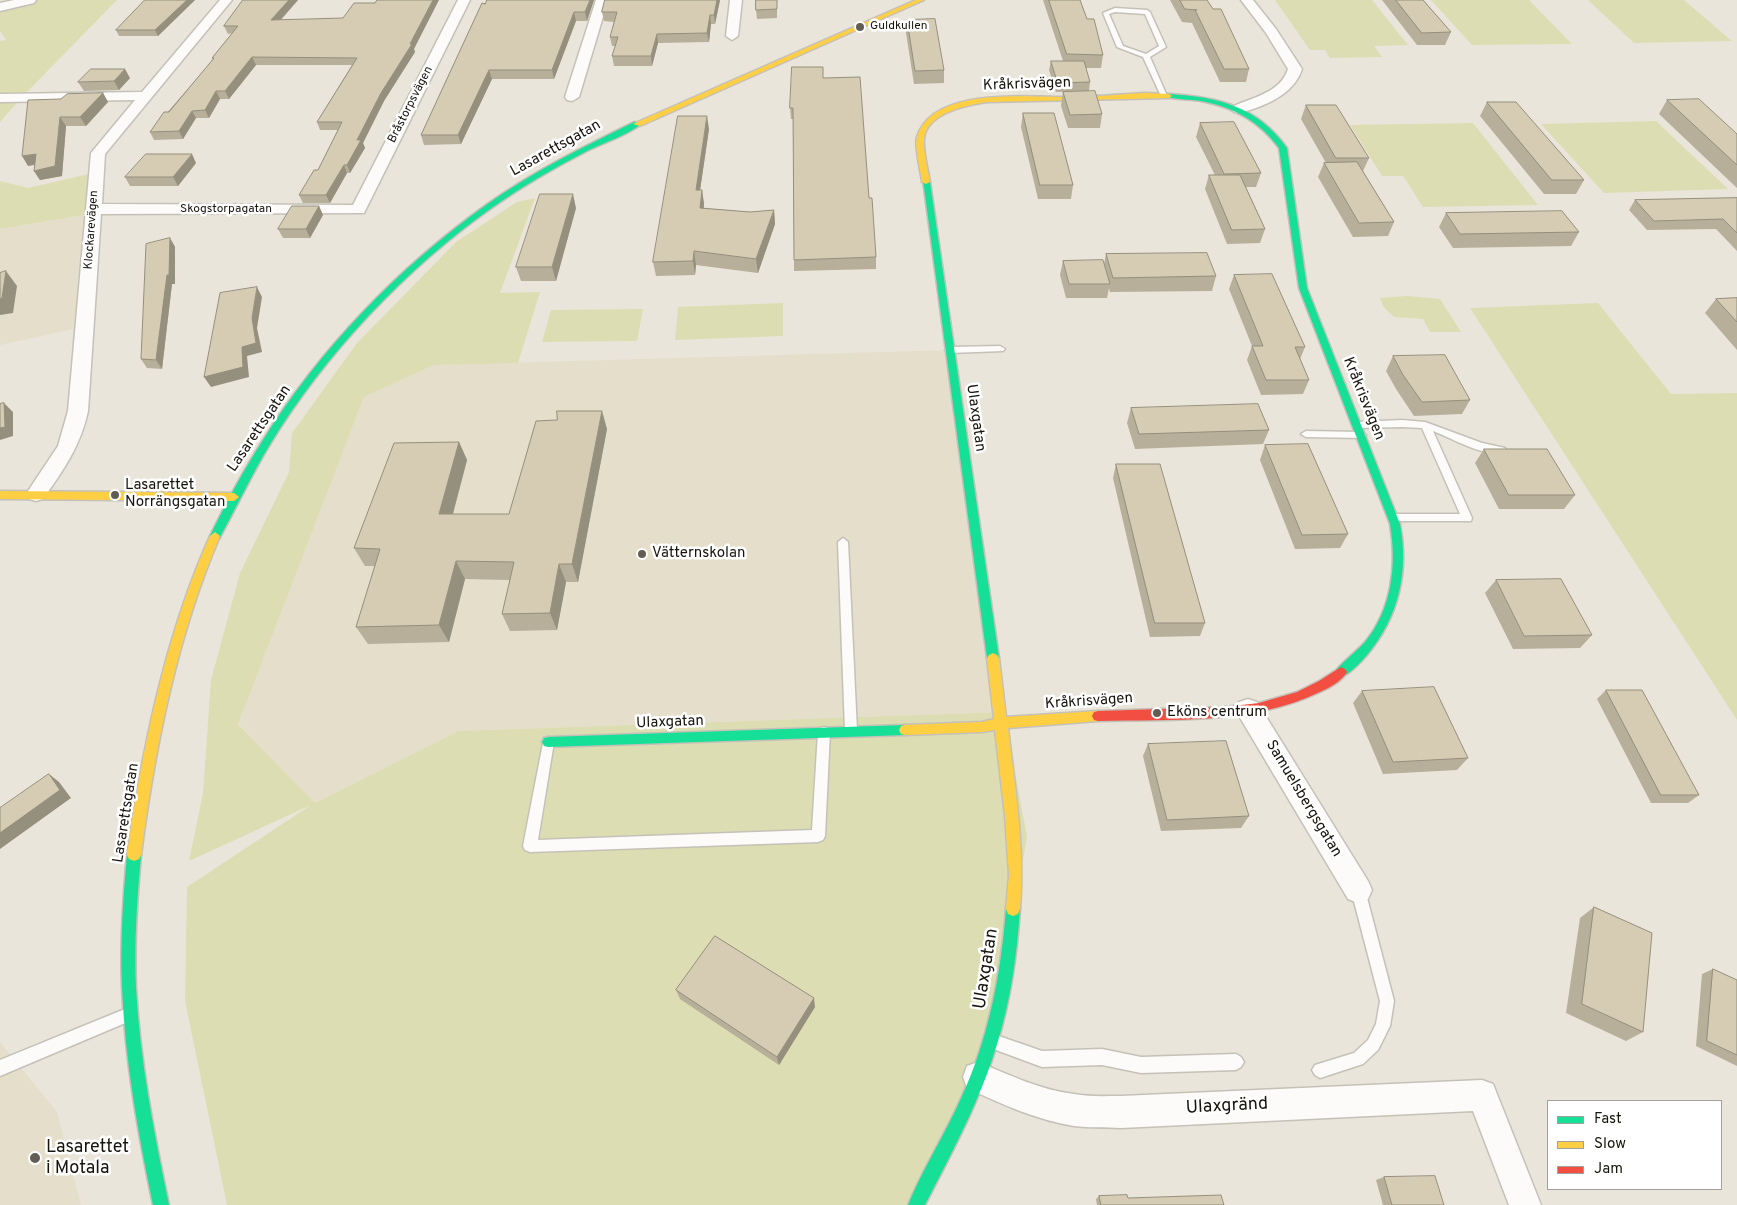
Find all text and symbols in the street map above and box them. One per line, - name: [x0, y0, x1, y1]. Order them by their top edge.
- place label: Guldkullen: [870, 20, 927, 34]
- marker: Guldkullen: [854, 21, 866, 33]
- street label: Bråstorpsvägen: [385, 64, 437, 146]
- street label: Kråkrisvägen: [983, 74, 1071, 96]
- street label: Lasarettsgatan: [508, 117, 604, 181]
- street label: Klockarevägen: [82, 190, 102, 270]
- street label: Skogstorpagatan: [180, 203, 272, 217]
- street label: Kråkrisvägen: [1338, 355, 1388, 443]
- street label: Lasarettsgatan: [224, 382, 296, 476]
- street label: Ulaxgatan: [961, 383, 989, 453]
- place label: Lasarettet Norrängsgatan: [125, 477, 225, 512]
- marker: Lasarettet Norrängsgatan: [109, 489, 121, 501]
- place label: Vätternskolan: [652, 545, 746, 563]
- marker: Vätternskolan: [636, 548, 648, 560]
- street label: Kråkrisvägen: [1044, 690, 1134, 714]
- place label: Eköns centrum: [1167, 704, 1267, 722]
- marker: Eköns centrum: [1151, 707, 1163, 719]
- street label: Ulaxgatan: [636, 713, 704, 733]
- street label: Samuelsbergsgatan: [1261, 737, 1345, 861]
- street label: Lasarettsgatan: [110, 762, 144, 864]
- street label: Ulaxgatan: [970, 927, 1004, 1011]
- street label: Ulaxgränd: [1185, 1094, 1269, 1120]
- legend: [1547, 1100, 1722, 1190]
- text: Fast: [1594, 1110, 1622, 1129]
- text: Slow: [1594, 1135, 1626, 1154]
- place label: Lasarettet i Motala: [46, 1137, 129, 1180]
- marker: Lasarettet i Motala: [28, 1151, 42, 1165]
- text: Jam: [1594, 1160, 1623, 1179]

